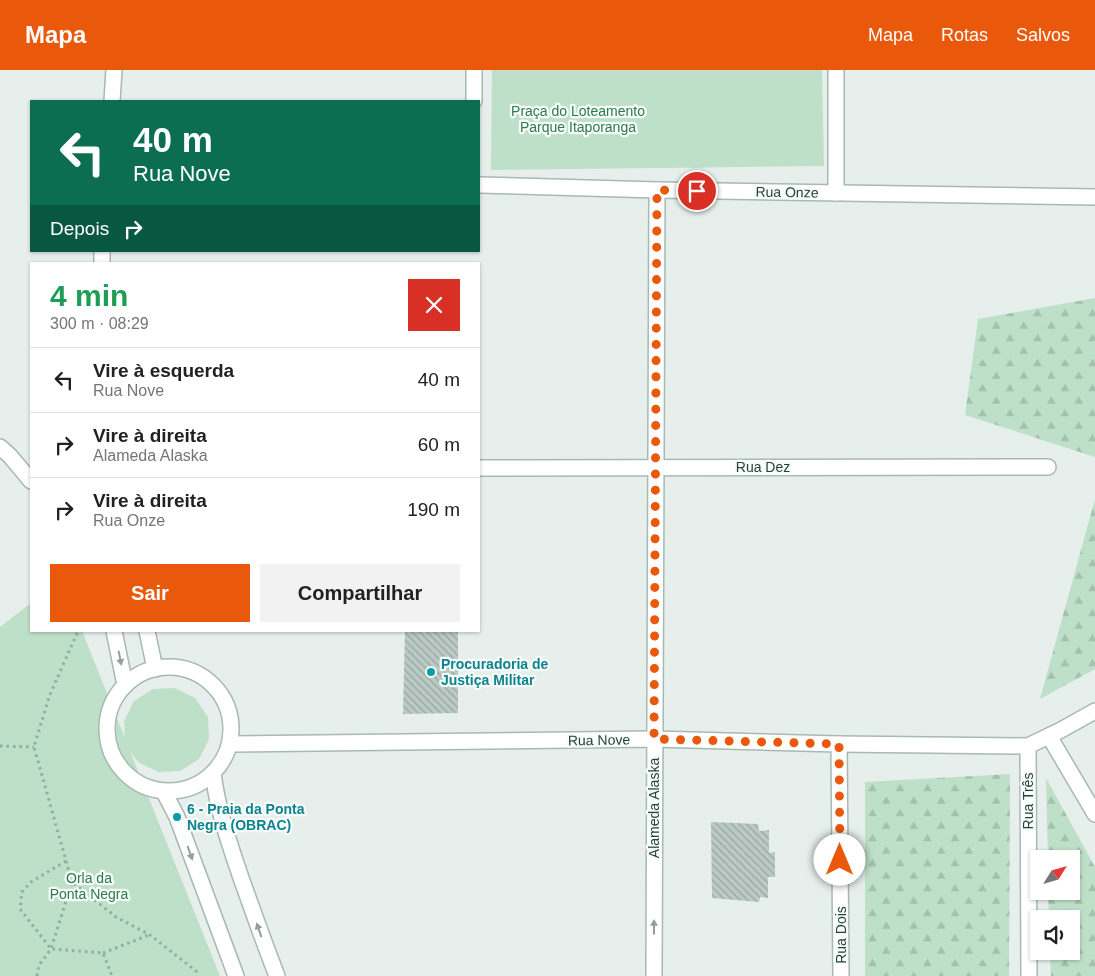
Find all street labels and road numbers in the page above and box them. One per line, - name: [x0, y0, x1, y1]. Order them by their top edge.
- street label: Rua Onze: [755, 183, 819, 201]
- street label: Rua Dez: [736, 459, 790, 475]
- street label: Rua Nove: [568, 731, 630, 749]
- street label: Alameda Alaska: [646, 758, 662, 858]
- street label: Rua Três: [1020, 773, 1036, 829]
- street label: Rua Dois: [833, 906, 849, 964]

